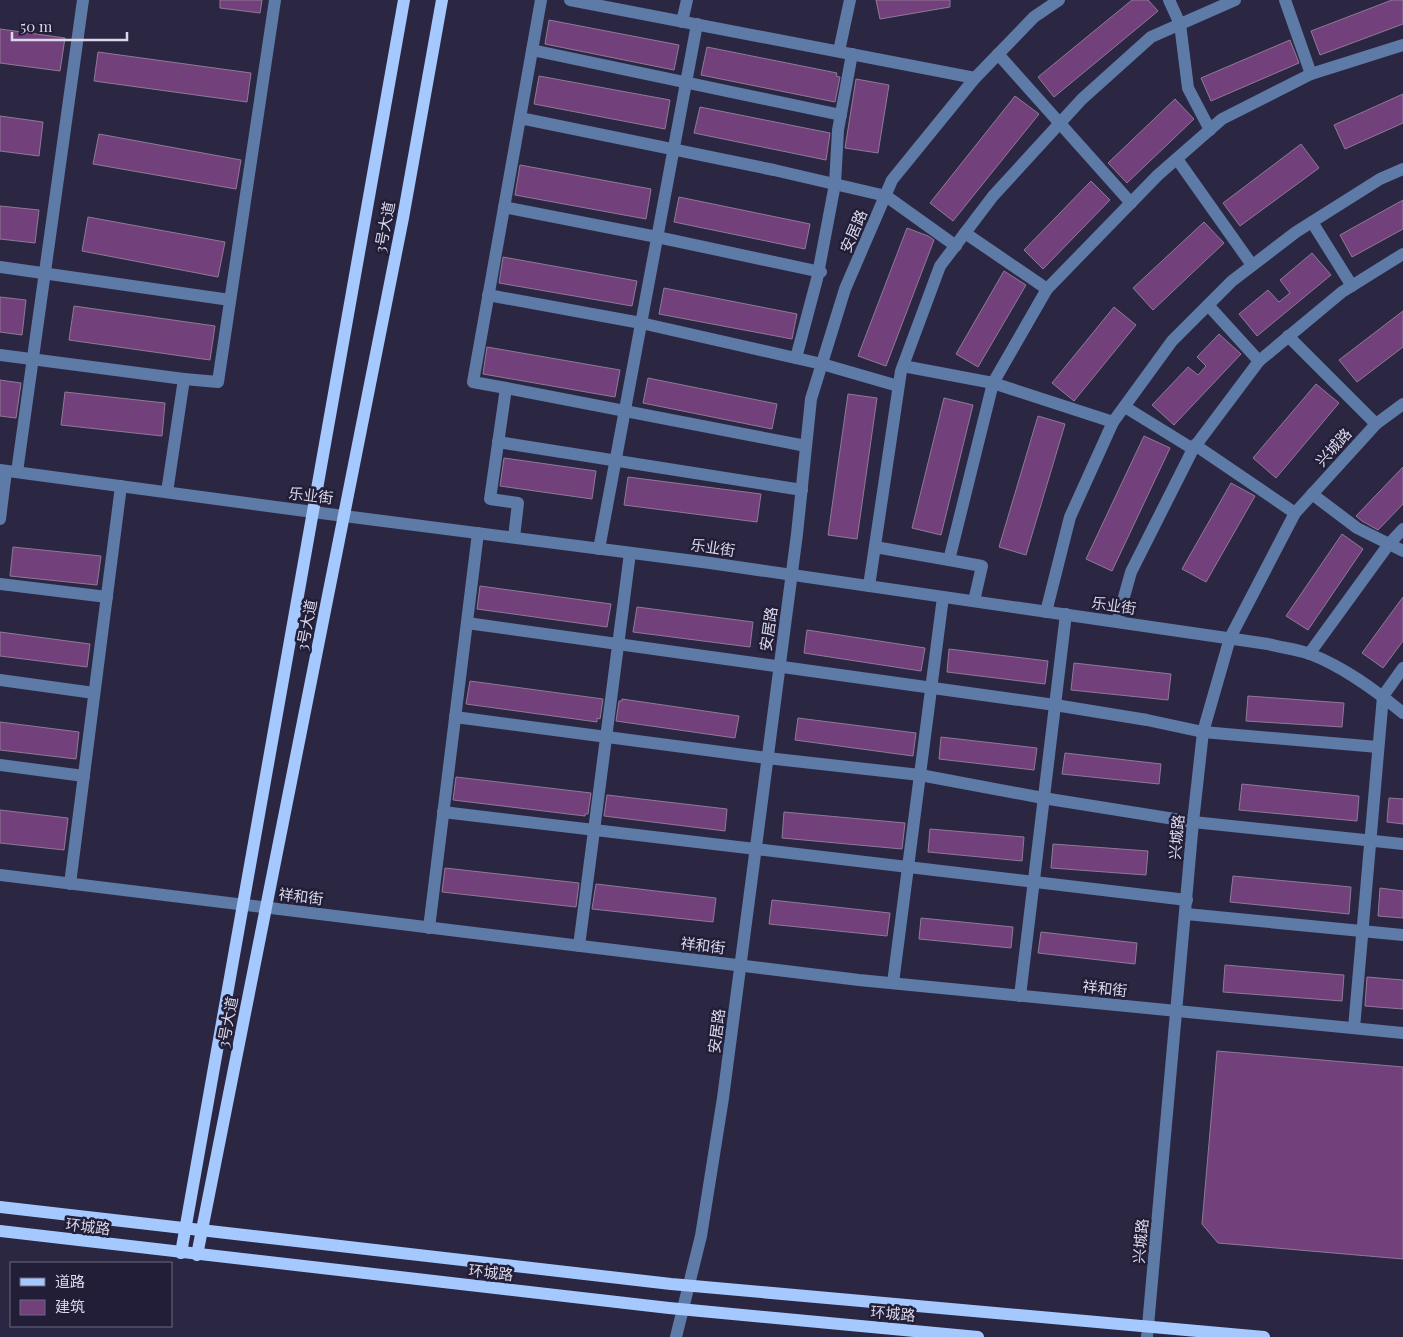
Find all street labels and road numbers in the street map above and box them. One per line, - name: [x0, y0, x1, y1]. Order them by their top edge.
- street label: 3号大道: [369, 200, 399, 254]
- street label: 安居路: [835, 206, 871, 256]
- street label: 兴城路: [1311, 424, 1355, 470]
- street label: 乐业街: [287, 482, 335, 508]
- street label: 乐业街: [689, 534, 737, 560]
- street label: 乐业街: [1090, 592, 1138, 618]
- street label: 3号大道: [291, 598, 321, 652]
- street label: 安居路: [755, 605, 781, 653]
- street label: 兴城路: [1164, 814, 1188, 860]
- street label: 祥和街: [277, 883, 325, 909]
- street label: 祥和街: [679, 932, 727, 958]
- street label: 祥和街: [1082, 976, 1128, 1000]
- street label: 3号大道: [212, 995, 242, 1049]
- street label: 安居路: [703, 1007, 729, 1055]
- street label: 环城路: [64, 1213, 112, 1239]
- street label: 兴城路: [1128, 1218, 1152, 1264]
- street label: 环城路: [468, 1260, 514, 1284]
- street label: 环城路: [870, 1301, 916, 1325]

